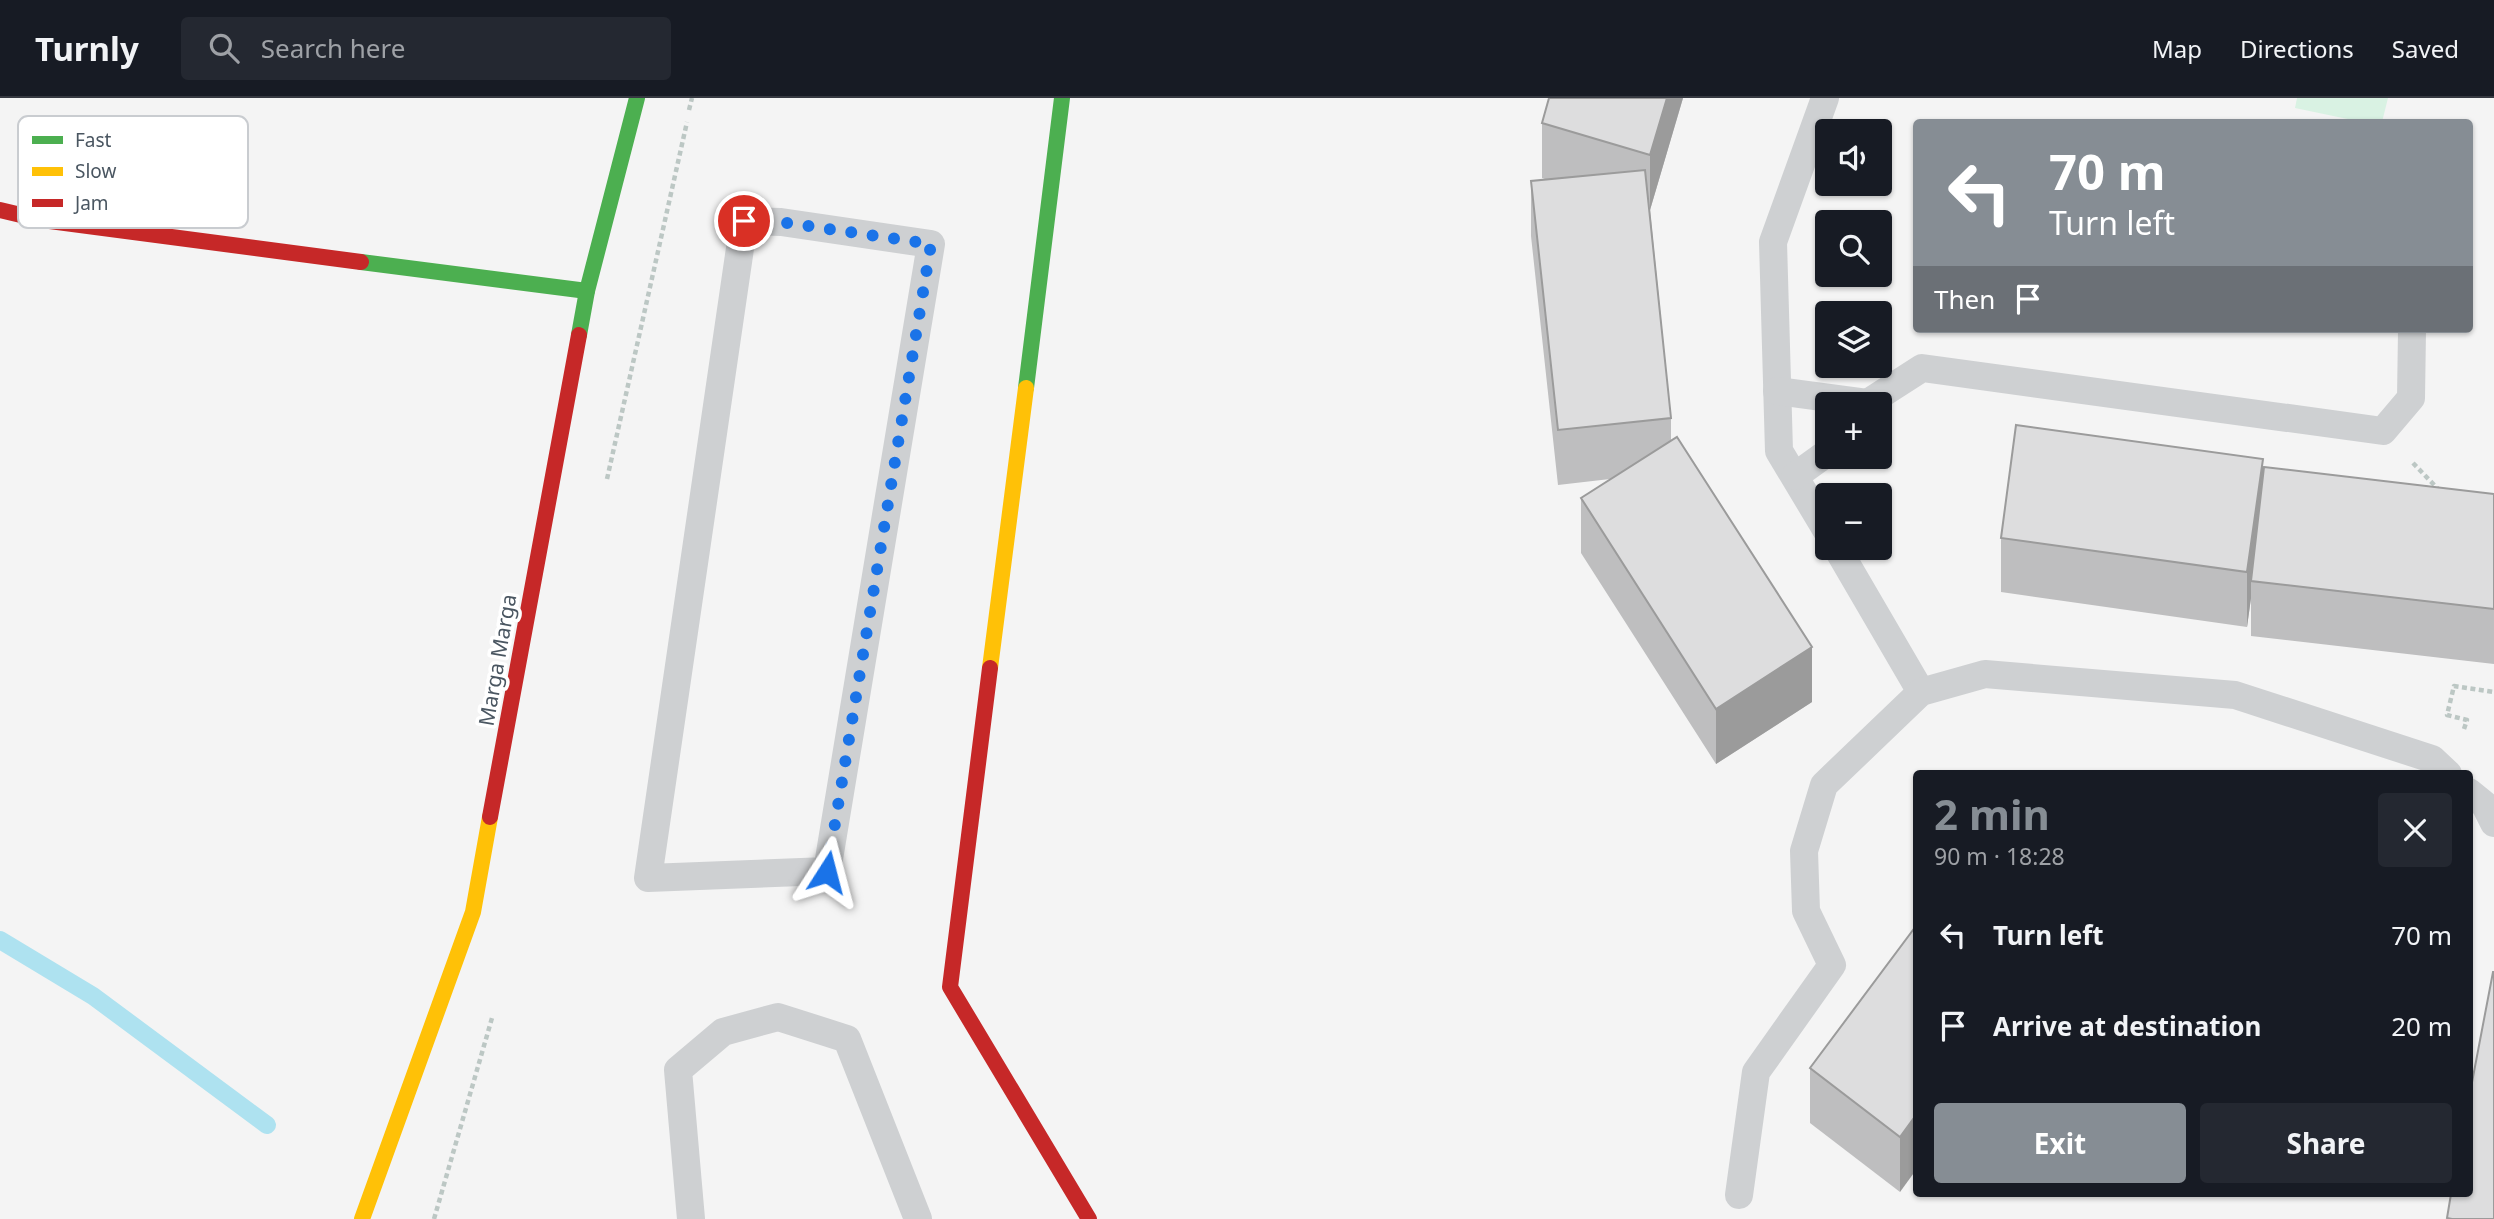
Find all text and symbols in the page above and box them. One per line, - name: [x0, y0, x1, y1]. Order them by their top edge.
- search box: [181, 17, 671, 80]
- text: Turnly: [35, 26, 139, 71]
- icon: search: [205, 29, 243, 67]
- text: Search here: [261, 30, 405, 66]
- text: Map: [2152, 32, 2202, 65]
- text: Directions: [2240, 32, 2354, 65]
- text: Saved: [2392, 32, 2459, 65]
- legend: [18, 116, 248, 228]
- map controls: [1815, 119, 1892, 560]
- button: sound: [1815, 119, 1892, 196]
- text: Fast: [75, 127, 112, 153]
- text: 70 m: [2049, 138, 2166, 204]
- icon: left: [1934, 147, 2025, 238]
- text: Slow: [75, 158, 116, 184]
- text: Jam: [73, 190, 109, 216]
- pin: [714, 191, 774, 251]
- text: Turn left: [2049, 201, 2175, 244]
- icon: arrive: [725, 202, 763, 240]
- button: search: [1815, 210, 1892, 287]
- icon: arrive: [2009, 280, 2047, 318]
- text: Then: [1934, 281, 1995, 317]
- button: layers: [1815, 301, 1892, 378]
- button: +: [1815, 392, 1892, 469]
- button: −: [1815, 483, 1892, 560]
- street label: Marga Marga: [472, 592, 522, 728]
- text: 2 min: [1934, 785, 2050, 842]
- button: close: [2378, 793, 2452, 867]
- position arrow: [790, 835, 864, 909]
- text: 90 m · 18:28: [1934, 840, 2065, 872]
- icon: left: [1934, 916, 1972, 954]
- text: Turn left: [1993, 917, 2104, 953]
- text: 70 m: [2391, 917, 2452, 953]
- icon: arrive: [1934, 1007, 1972, 1045]
- text: Arrive at destination: [1993, 1008, 2262, 1044]
- text: 20 m: [2391, 1008, 2452, 1044]
- button: Exit: [1934, 1103, 2186, 1183]
- button: Share: [2200, 1103, 2452, 1183]

